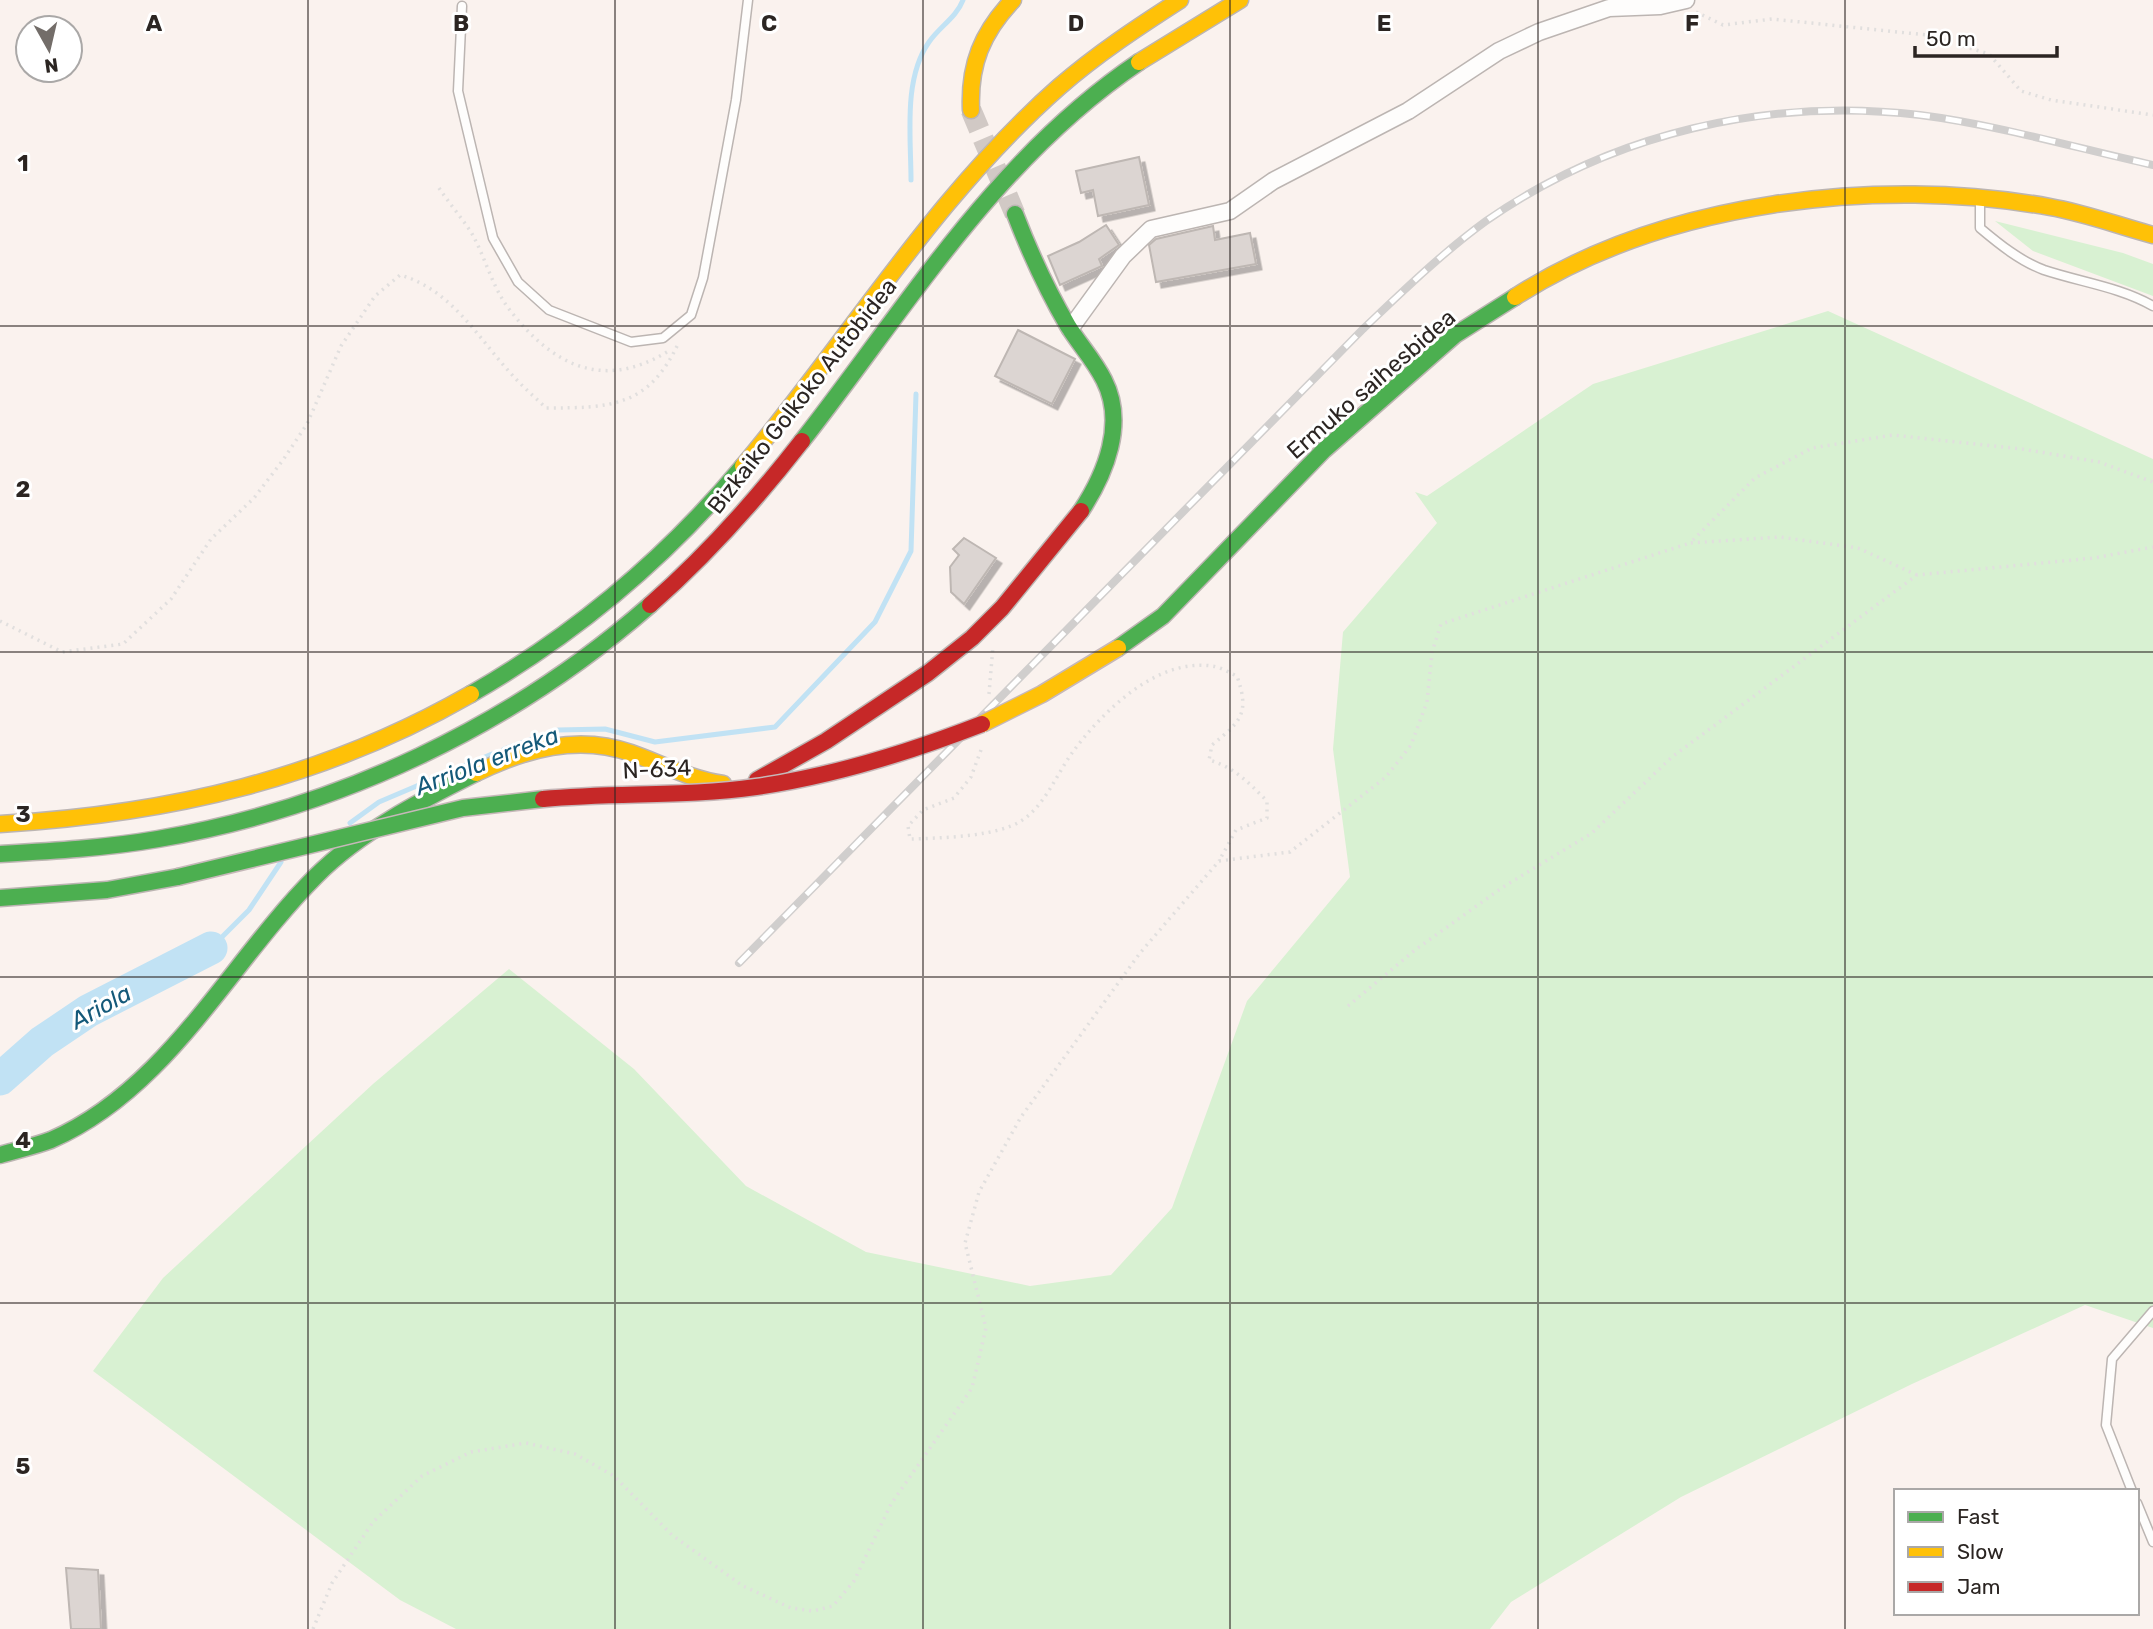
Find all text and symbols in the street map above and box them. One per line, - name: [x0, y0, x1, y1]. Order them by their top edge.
- text: A: [146, 9, 163, 37]
- text: B: [453, 9, 469, 37]
- text: C: [761, 9, 777, 37]
- text: D: [1068, 9, 1084, 37]
- text: E: [1377, 9, 1391, 37]
- text: F: [1685, 9, 1699, 37]
- north arrow: [14, 14, 84, 84]
- scale bar: [1915, 14, 2057, 58]
- text: 50 m: [1926, 26, 1976, 51]
- text: N: [43, 53, 60, 78]
- text: 1: [17, 149, 29, 177]
- street label: Bizkaiko Golkoko Autobidea: [701, 273, 903, 519]
- street label: Ermuko saihesbidea: [1281, 303, 1461, 465]
- text: 2: [16, 475, 30, 503]
- water label: Arriola erreka: [409, 721, 563, 802]
- street label: N-634: [622, 753, 692, 785]
- text: 3: [15, 800, 31, 828]
- water label: Ariola: [64, 979, 136, 1036]
- text: 4: [15, 1126, 31, 1154]
- text: 5: [16, 1452, 31, 1480]
- legend: [1894, 1489, 2139, 1615]
- text: Fast: [1957, 1504, 1999, 1529]
- text: Slow: [1957, 1539, 2004, 1564]
- text: Jam: [1957, 1574, 2001, 1599]

